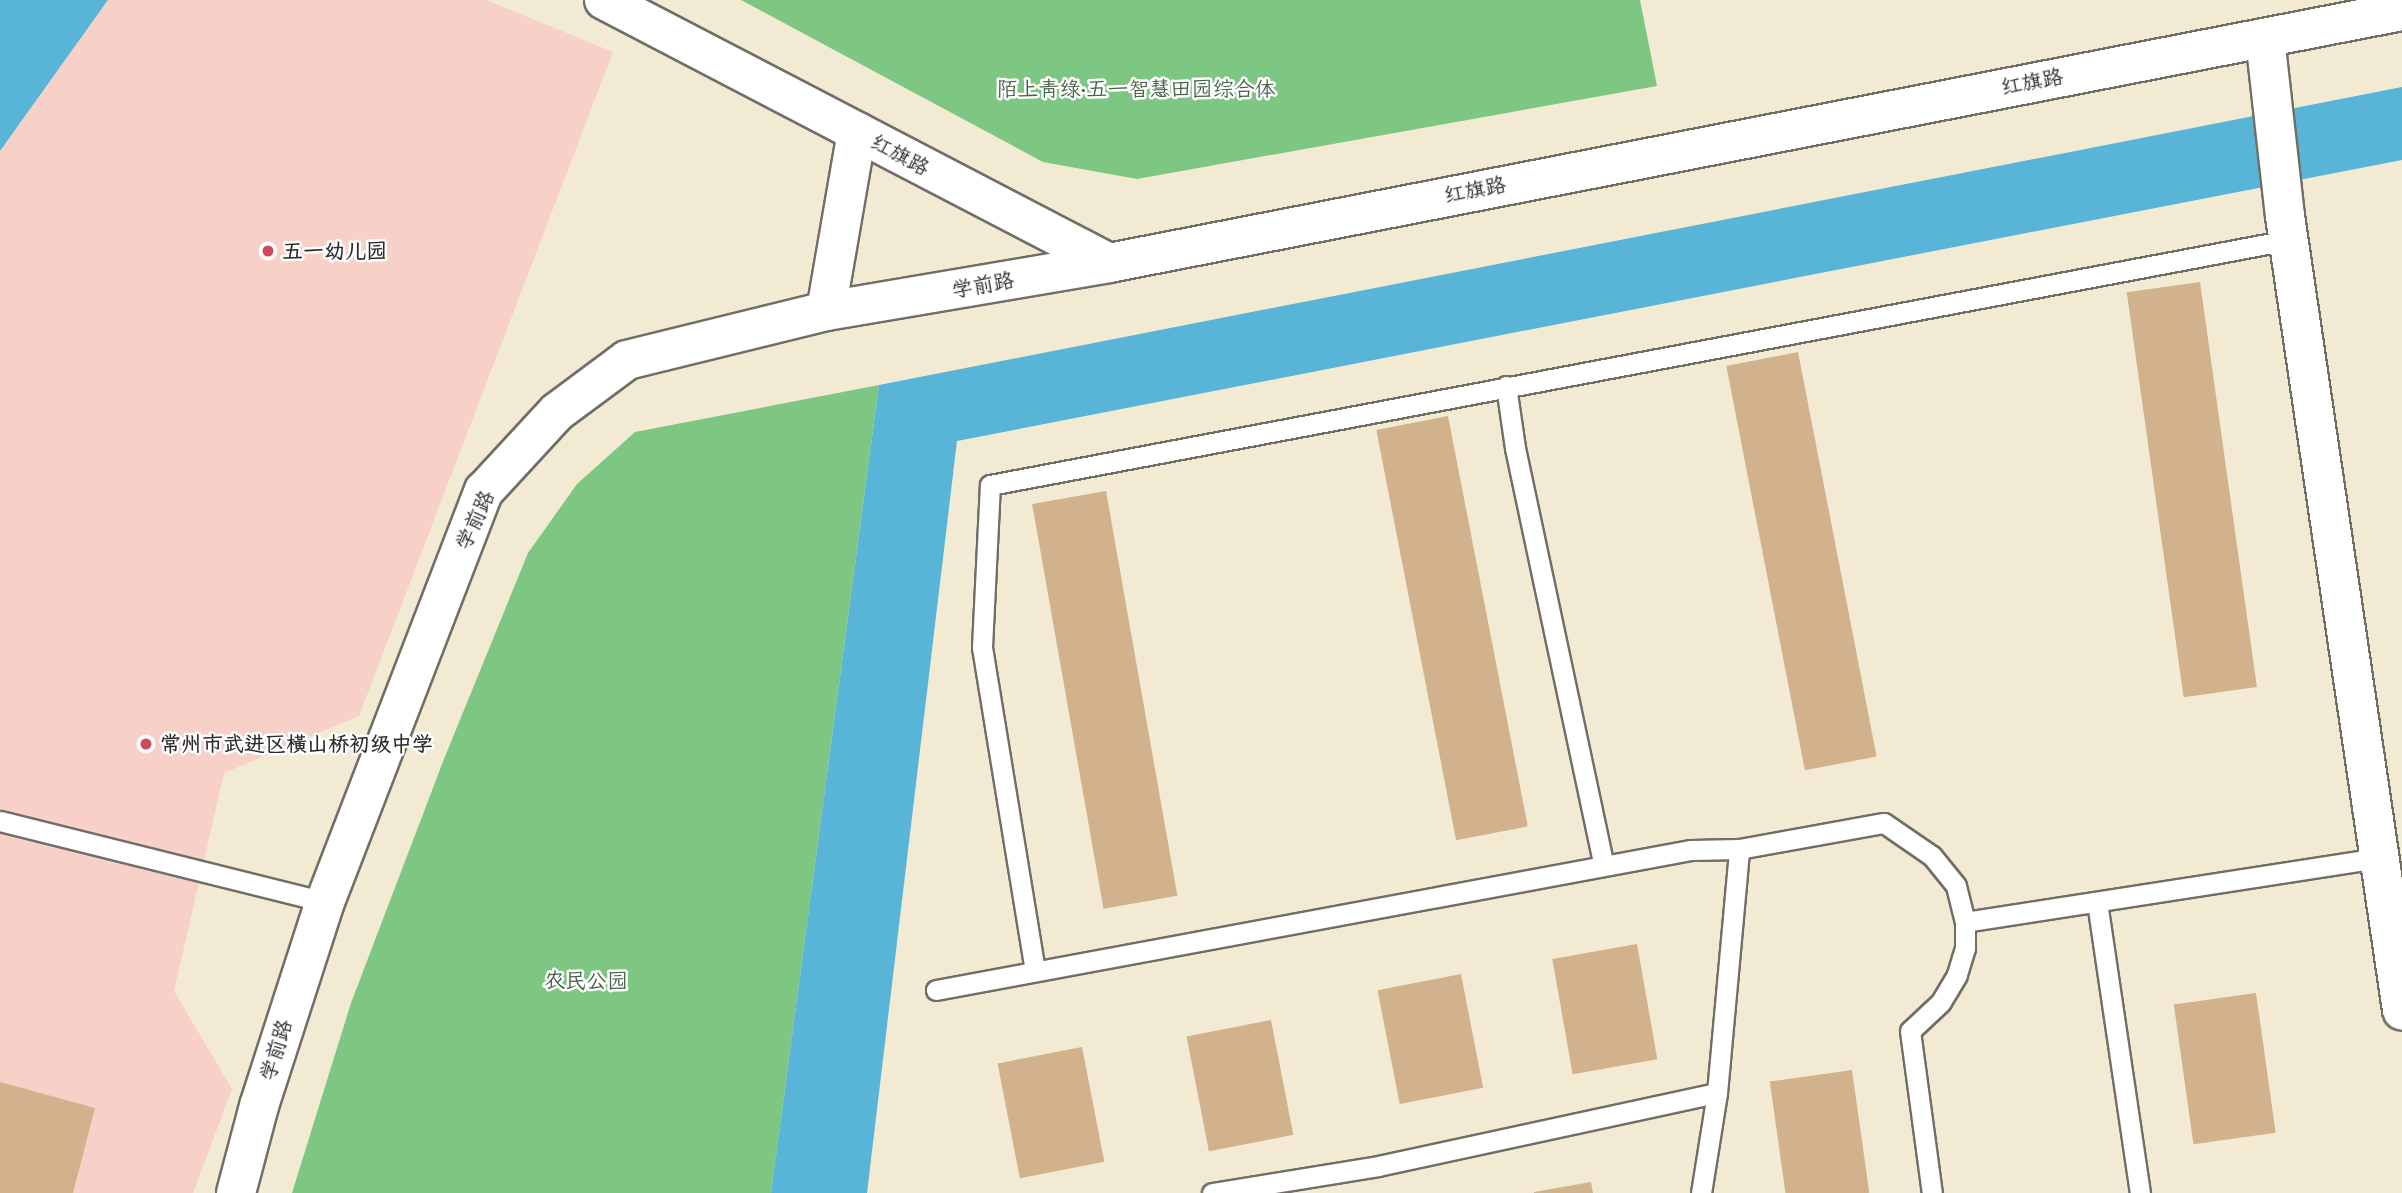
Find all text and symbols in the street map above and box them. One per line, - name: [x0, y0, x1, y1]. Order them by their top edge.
- street label: 红旗路: [1999, 64, 2065, 100]
- park label: 陌上青绿·五一智慧田园综合体: [997, 76, 1275, 102]
- street label: 红旗路: [866, 129, 934, 181]
- street label: 红旗路: [1442, 172, 1508, 208]
- place label: 五一幼儿园: [282, 238, 387, 264]
- marker: 五一幼儿园: [260, 243, 276, 259]
- street label: 学前路: [950, 267, 1016, 303]
- street label: 学前路: [450, 486, 500, 554]
- place label: 常州市武进区横山桥初级中学: [160, 731, 433, 757]
- marker: 常州市武进区横山桥初级中学: [138, 736, 154, 752]
- park label: 农民公园: [544, 968, 628, 994]
- street label: 学前路: [255, 1016, 297, 1084]

